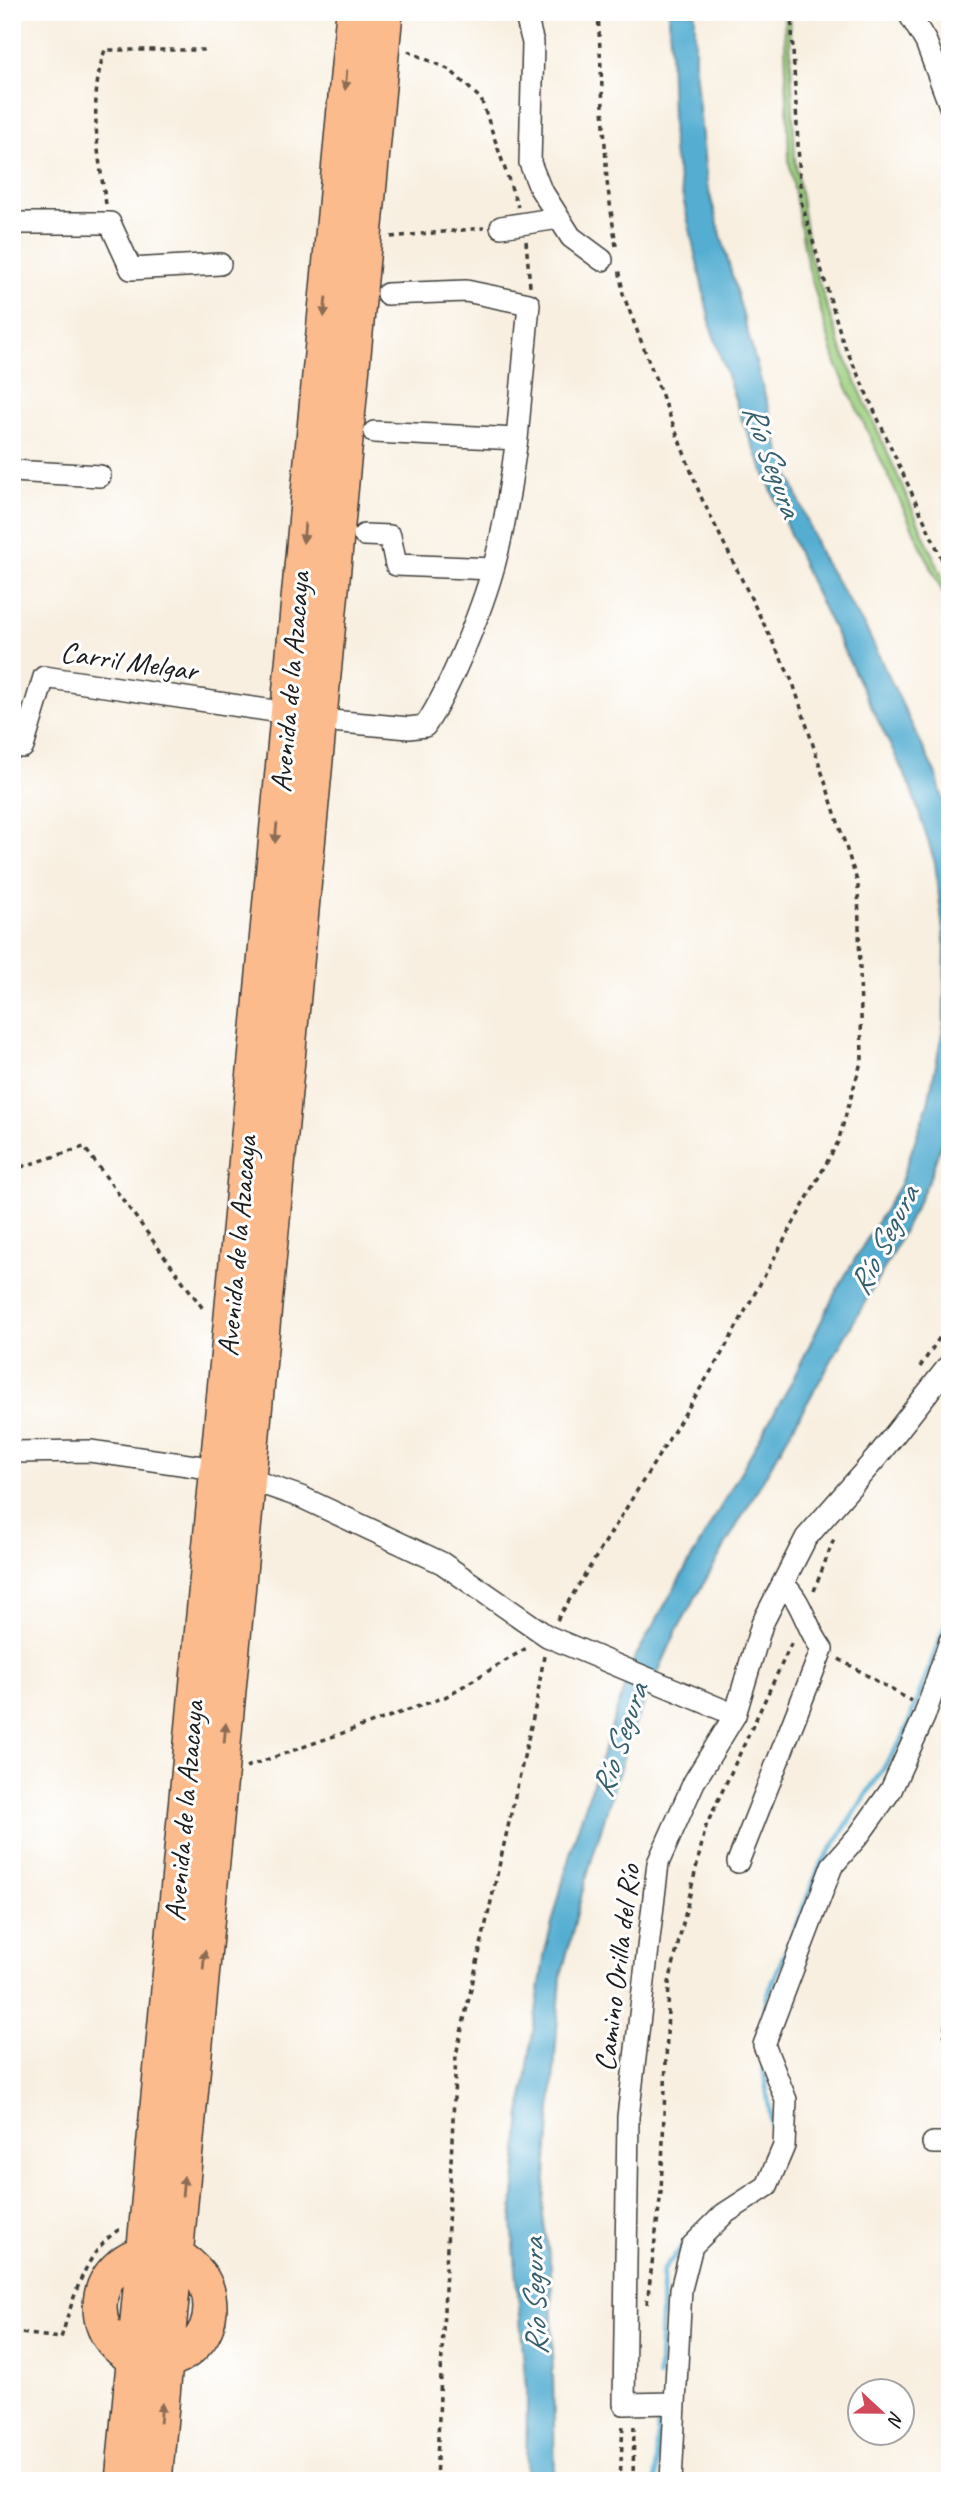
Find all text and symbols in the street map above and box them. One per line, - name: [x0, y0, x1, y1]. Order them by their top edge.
- one-way arrow: [340, 69, 351, 91]
- one-way arrow: [319, 296, 330, 318]
- water label: Río Segura: [733, 398, 813, 525]
- one-way arrow: [298, 522, 309, 544]
- street label: Avenida de la Azacaya: [261, 568, 319, 794]
- street label: Carril Melgar: [58, 633, 202, 690]
- one-way arrow: [270, 822, 281, 844]
- street label: Avenida de la Azacaya: [208, 1132, 266, 1358]
- water label: Río Segura: [839, 1176, 930, 1302]
- water label: Río Segura: [581, 1675, 659, 1802]
- street label: Avenida de la Azacaya: [155, 1697, 213, 1923]
- one-way arrow: [220, 1722, 231, 1744]
- street label: Camino Orilla del Río: [585, 1861, 649, 2074]
- one-way arrow: [198, 1949, 209, 1971]
- one-way arrow: [177, 2175, 188, 2197]
- water label: Río Segura: [512, 2235, 557, 2356]
- north arrow: [846, 2378, 916, 2448]
- one-way arrow: [156, 2402, 167, 2424]
- text: N: [881, 2408, 909, 2431]

